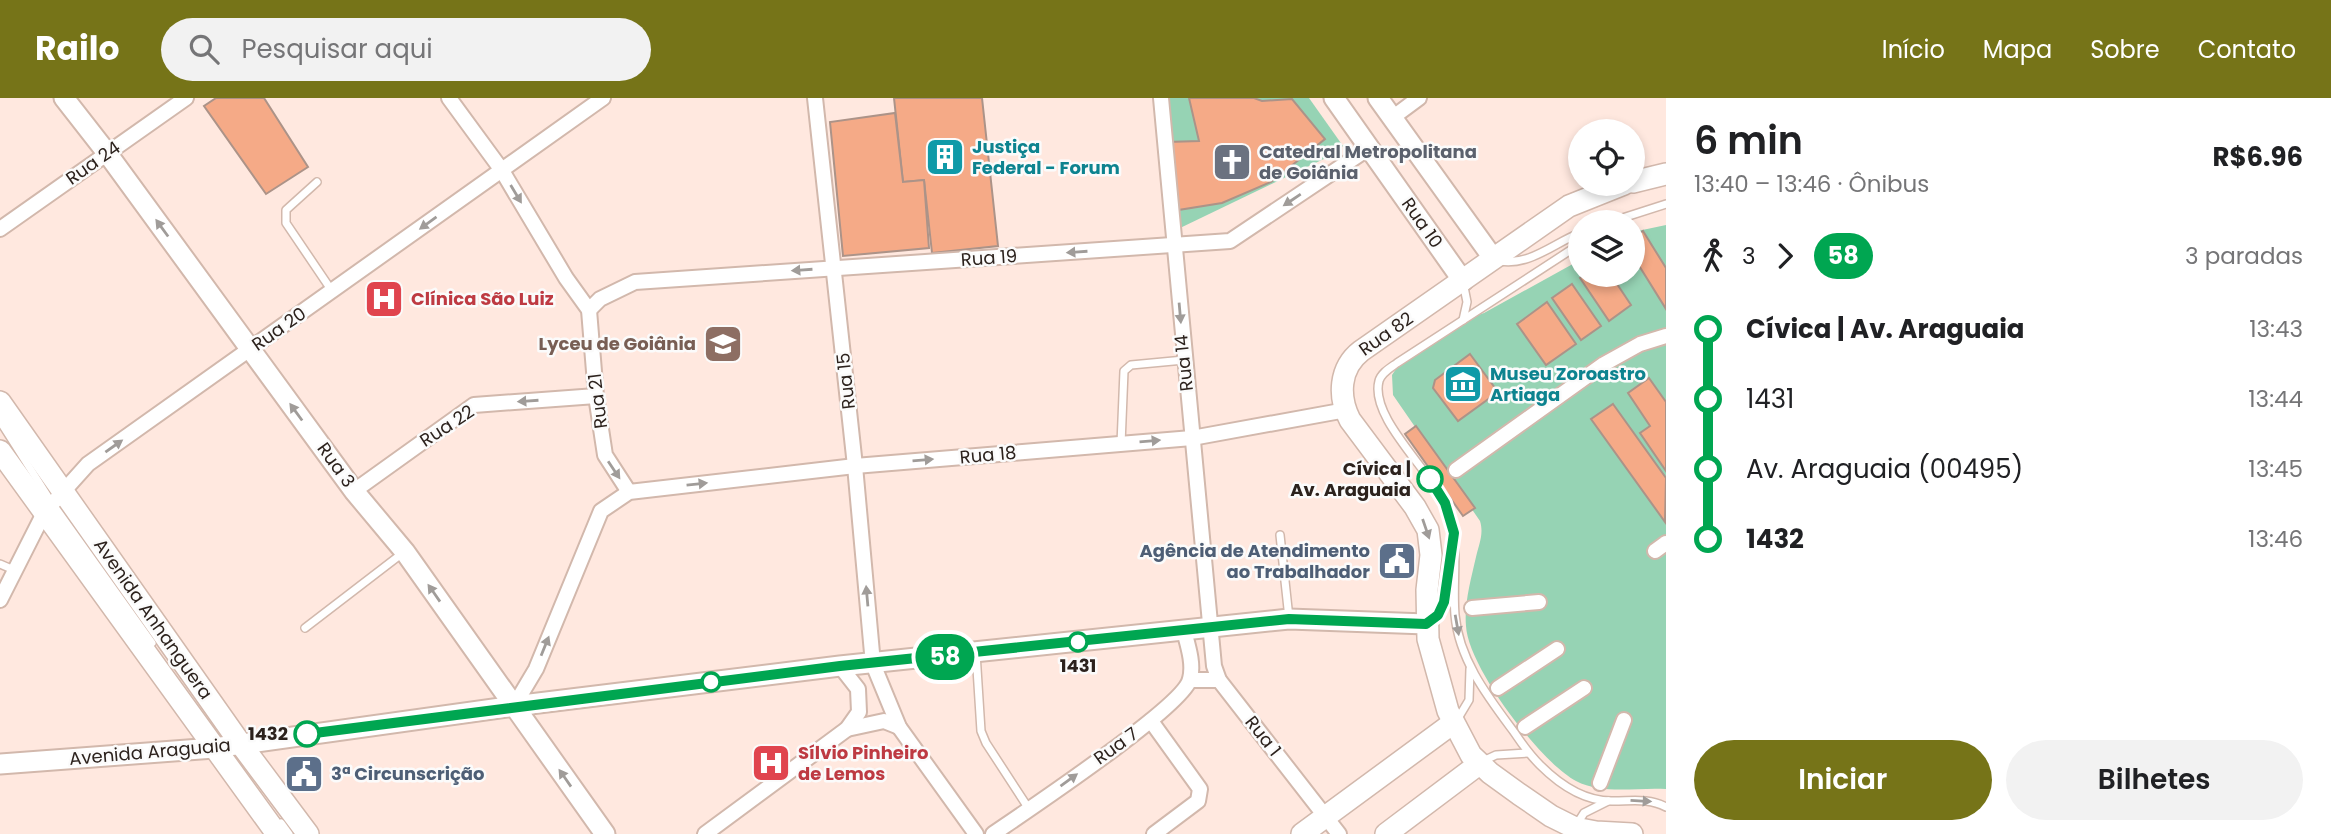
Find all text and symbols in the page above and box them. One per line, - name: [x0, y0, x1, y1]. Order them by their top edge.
- search box: [161, 18, 651, 81]
- text: Railo: [35, 25, 119, 72]
- icon: search: [185, 30, 223, 68]
- text: Pesquisar aqui: [241, 31, 433, 67]
- text: Início: [1882, 33, 1945, 66]
- text: Mapa: [1983, 33, 2052, 66]
- text: Sobre: [2090, 33, 2160, 66]
- text: Contato: [2198, 33, 2296, 66]
- text: 6 min: [1694, 114, 1803, 167]
- map controls: [1568, 119, 1645, 287]
- button: locate: [1568, 119, 1645, 196]
- place label: Justiça Federal - Forum: [972, 134, 1120, 180]
- street label: Rua 24: [61, 135, 125, 190]
- building icon: Justiça Federal - Forum: [924, 136, 966, 178]
- place label: Catedral Metropolitana de Goiânia: [1259, 139, 1477, 185]
- text: R$6.96: [2212, 139, 2303, 175]
- church icon: Catedral Metropolitana de Goiânia: [1211, 141, 1253, 183]
- text: 13:40 – 13:46 · Ônibus: [1694, 168, 1929, 200]
- one-way arrow: [510, 184, 522, 204]
- street label: Rua 10: [1396, 192, 1449, 253]
- one-way arrow: [1282, 193, 1302, 206]
- button: layers: [1568, 210, 1645, 287]
- one-way arrow: [419, 216, 437, 230]
- one-way arrow: [155, 219, 169, 237]
- icon: walk: [1694, 237, 1732, 275]
- icon: forward: [1766, 237, 1804, 275]
- text: 58: [1828, 239, 1859, 272]
- text: 3: [1742, 240, 1756, 272]
- text: 3 paradas: [2185, 240, 2303, 272]
- street label: Rua 19: [960, 243, 1018, 272]
- one-way arrow: [1066, 247, 1088, 258]
- one-way arrow: [790, 265, 812, 276]
- hospital icon: Clínica São Luiz: [363, 278, 405, 320]
- place label: Clínica São Luiz: [411, 286, 554, 311]
- street label: Rua 20: [247, 301, 311, 356]
- one-way arrow: [1175, 303, 1186, 325]
- street label: Rua 82: [1353, 306, 1418, 361]
- text: Cívica | Av. Araguaia: [1746, 311, 2024, 347]
- text: 13:43: [2249, 313, 2303, 345]
- school or university icon: Lyceu de Goiânia: [702, 323, 744, 365]
- place label: Lyceu de Goiânia: [539, 331, 696, 356]
- street label: Rua 14: [1168, 334, 1199, 392]
- street label: Rua 15: [830, 352, 861, 410]
- place label: Museu Zoroastro Artiaga: [1490, 361, 1646, 407]
- museum icon: Museu Zoroastro Artiaga: [1442, 363, 1484, 405]
- street label: Rua 21: [582, 372, 613, 430]
- text: 1431: [1746, 381, 1794, 417]
- text: 13:44: [2248, 383, 2303, 415]
- one-way arrow: [517, 396, 539, 407]
- street label: Rua 22: [415, 399, 479, 452]
- one-way arrow: [289, 403, 304, 421]
- one-way arrow: [1139, 435, 1161, 446]
- street label: Rua 3: [312, 437, 361, 492]
- one-way arrow: [105, 439, 123, 453]
- street label: Rua 18: [959, 440, 1017, 469]
- text: Av. Araguaia (00495): [1746, 451, 2023, 487]
- text: 13:45: [2248, 453, 2303, 485]
- one-way arrow: [912, 454, 934, 465]
- place label: Cívica | Av. Araguaia: [1290, 456, 1411, 502]
- one-way arrow: [607, 461, 621, 479]
- marker: Cívica | Av. Araguaia: [1417, 466, 1443, 492]
- one-way arrow: [686, 479, 708, 490]
- one-way arrow: [1421, 518, 1432, 539]
- text: 1432: [1746, 521, 1804, 557]
- text: 13:46: [2248, 523, 2303, 555]
- street label: Avenida Anhanguera: [88, 533, 218, 704]
- place label: Agência de Atendimento ao Trabalhador: [1140, 538, 1370, 584]
- public building icon: Agência de Atendimento ao Trabalhador: [1376, 540, 1418, 582]
- one-way arrow: [427, 584, 441, 602]
- one-way arrow: [861, 585, 872, 607]
- one-way arrow: [1452, 614, 1463, 636]
- marker: 1431: [1068, 632, 1088, 652]
- line badge: 58: [914, 634, 976, 680]
- one-way arrow: [540, 635, 551, 656]
- text: 58: [929, 640, 961, 673]
- place label: 1431: [1060, 653, 1096, 678]
- unlabelled marker: [701, 672, 721, 692]
- street label: Rua 1: [1240, 710, 1287, 761]
- place label: 1432: [248, 721, 288, 746]
- marker: 1432: [294, 721, 320, 747]
- street label: Rua 7: [1088, 721, 1143, 770]
- street label: Avenida Araguaia: [68, 732, 232, 771]
- place label: Sílvio Pinheiro de Lemos: [798, 740, 928, 786]
- button: Iniciar: [1694, 740, 1992, 820]
- button: Bilhetes: [2006, 740, 2303, 820]
- hospital icon: Sílvio Pinheiro de Lemos: [750, 742, 792, 784]
- public building icon: 3ª Circunscrição: [283, 753, 325, 795]
- place label: 3ª Circunscrição: [331, 761, 485, 786]
- one-way arrow: [558, 769, 572, 787]
- one-way arrow: [1060, 773, 1078, 787]
- one-way arrow: [1630, 795, 1652, 806]

